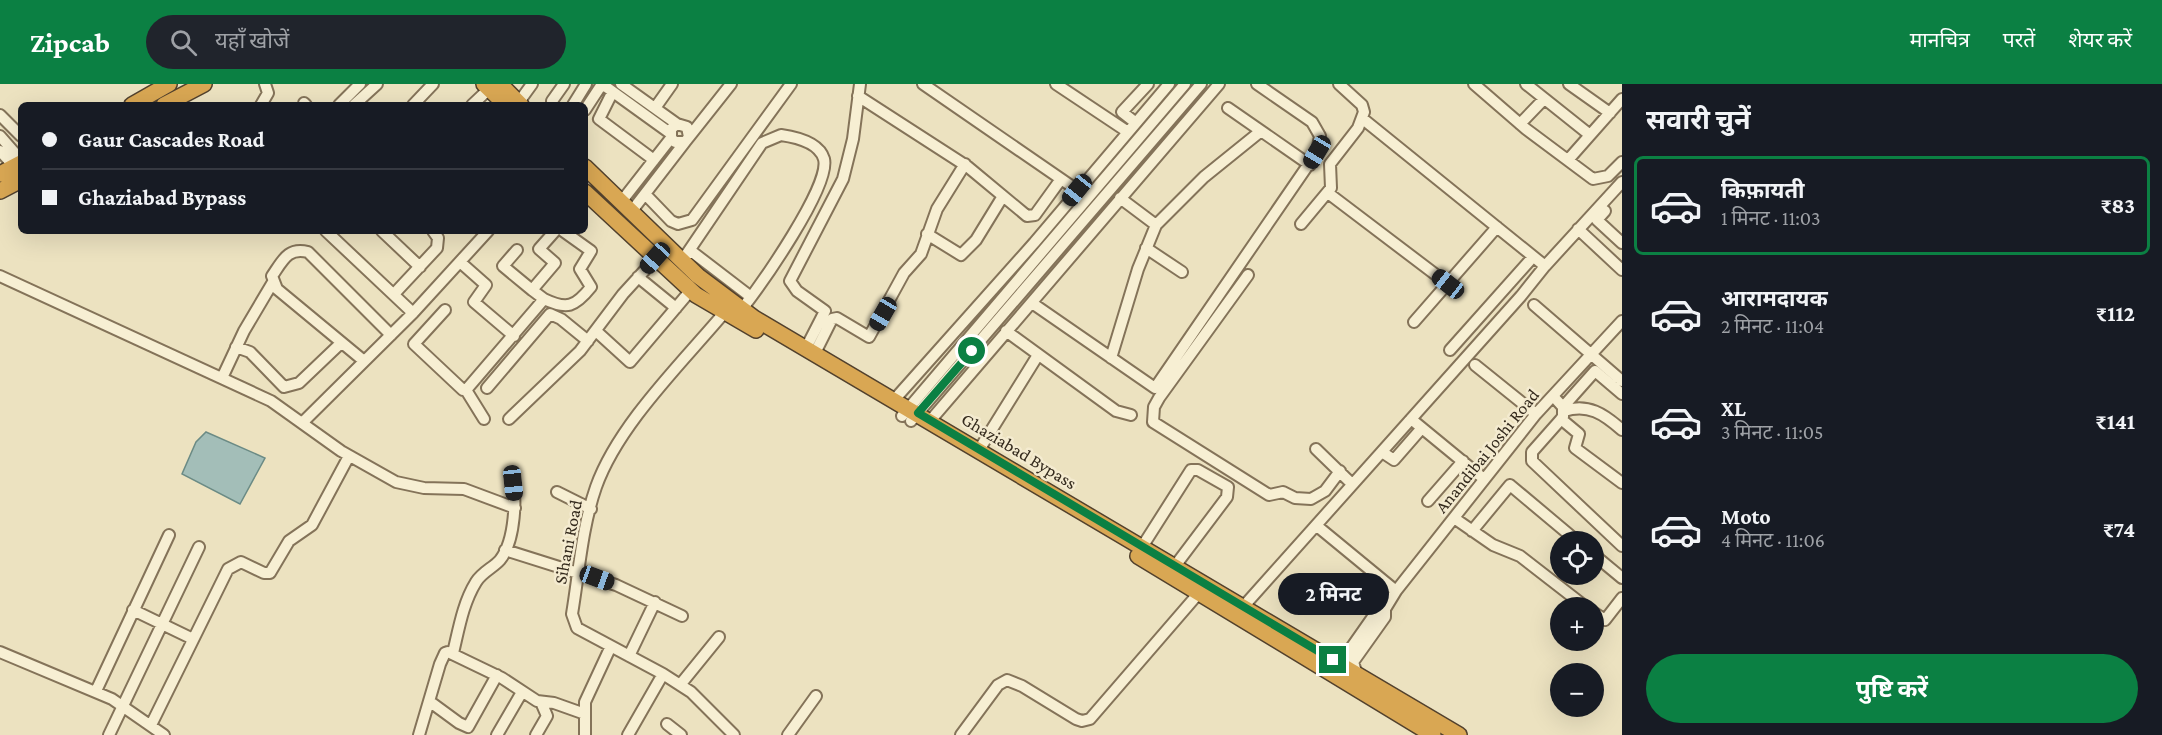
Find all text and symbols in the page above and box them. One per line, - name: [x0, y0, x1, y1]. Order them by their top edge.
- search box: [146, 15, 566, 69]
- icon: search: [167, 26, 200, 59]
- text: Zipcab: [30, 27, 110, 58]
- text: यहाँ खोजें: [215, 28, 289, 53]
- text: मानचित्र: [1910, 28, 1970, 52]
- text: परतें: [2003, 28, 2035, 52]
- text: शेयर करें: [2068, 28, 2132, 52]
- text: सवारी चुनें: [1646, 105, 1751, 135]
- text: Gaur Cascades Road: [78, 127, 265, 152]
- car: [1300, 132, 1334, 172]
- car: [1059, 170, 1095, 210]
- text: किफ़ायती: [1721, 178, 1805, 203]
- icon: car: [1649, 179, 1703, 233]
- text: Ghaziabad Bypass: [78, 185, 246, 210]
- text: ₹83: [2100, 193, 2135, 218]
- text: 1 मिनट · 11:03: [1721, 207, 1820, 229]
- car: [636, 239, 674, 277]
- car: [1428, 266, 1468, 302]
- text: आरामदायक: [1721, 286, 1828, 311]
- icon: car: [1649, 287, 1703, 341]
- car: [866, 294, 900, 334]
- text: ₹112: [2096, 301, 2135, 326]
- text: 2 मिनट · 11:04: [1721, 315, 1824, 337]
- route start: [958, 337, 985, 364]
- street label: Anandibai Joshi Road: [1431, 385, 1543, 517]
- icon: car: [1649, 395, 1703, 449]
- text: XL: [1721, 396, 1746, 421]
- street label: Ghaziabad Bypass: [958, 409, 1080, 493]
- text: ₹141: [2095, 409, 2135, 434]
- text: 3 मिनट · 11:05: [1721, 421, 1823, 443]
- car: [502, 464, 524, 502]
- street label: Sihani Road: [550, 498, 586, 586]
- icon: car: [1649, 503, 1703, 557]
- text: Moto: [1721, 504, 1771, 529]
- text: ₹74: [2103, 517, 2135, 542]
- text: 4 मिनट · 11:06: [1721, 529, 1825, 551]
- map controls: [1550, 531, 1604, 717]
- button: locate: [1550, 531, 1604, 585]
- car: [577, 563, 617, 593]
- callout: 2 मिनट: [1278, 573, 1388, 615]
- text: 2 मिनट: [1305, 583, 1362, 605]
- button: +: [1550, 597, 1604, 651]
- route end: [1319, 646, 1346, 673]
- button: पुष्टि करें: [1646, 654, 2138, 723]
- button: −: [1550, 663, 1604, 717]

